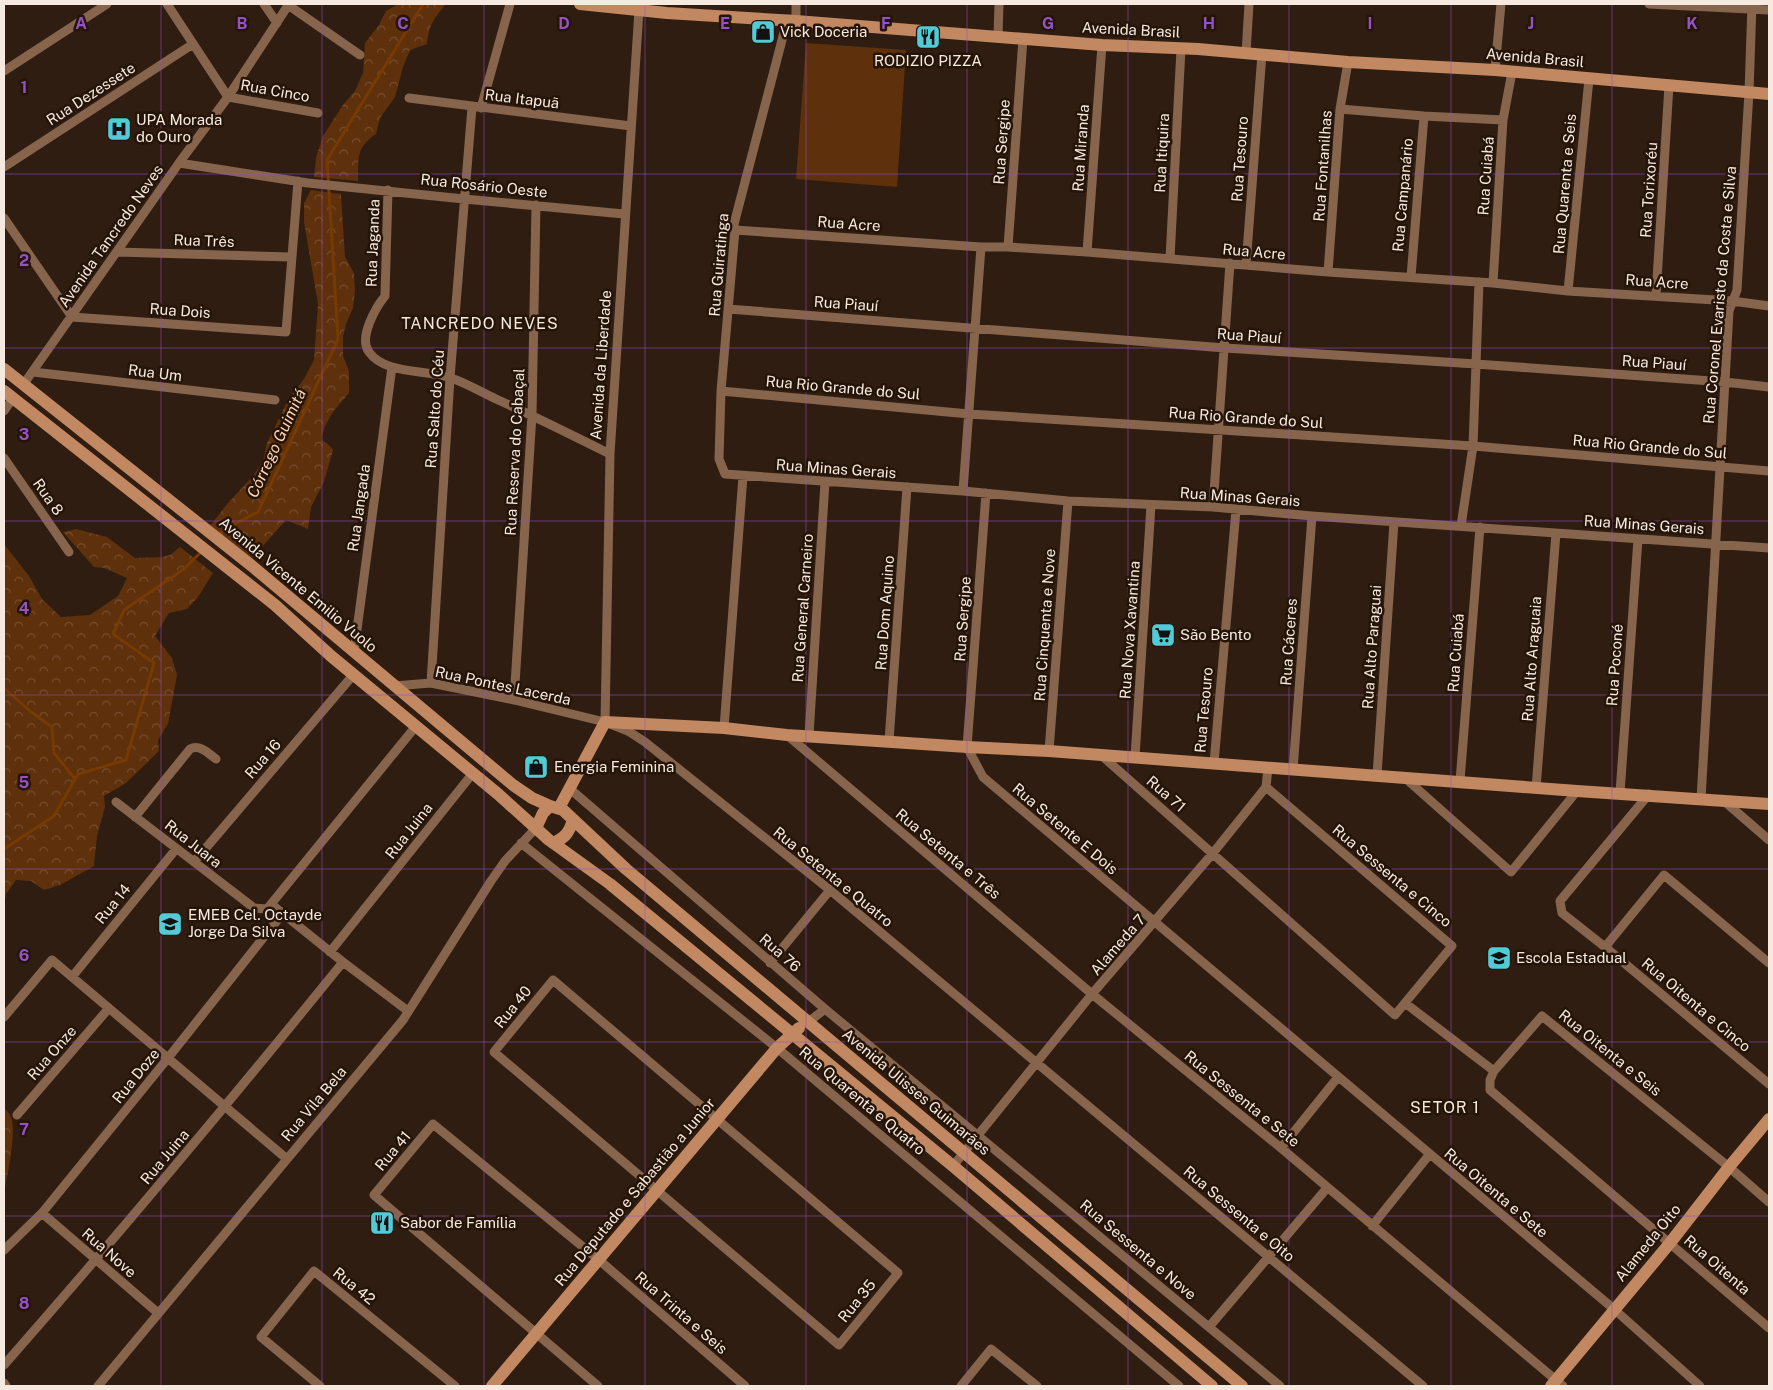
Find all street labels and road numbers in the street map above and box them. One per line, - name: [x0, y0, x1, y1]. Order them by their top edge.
- street label: Avenida Brasil: [1081, 18, 1181, 41]
- street label: Avenida Brasil: [1485, 45, 1585, 70]
- street label: Rua Dezessete: [43, 59, 138, 129]
- street label: Rua Cinco: [239, 76, 311, 105]
- street label: Rua Itapuã: [484, 86, 560, 111]
- street label: Rua Sergipe: [990, 99, 1013, 185]
- street label: Rua Miranda: [1069, 104, 1092, 192]
- street label: Rua Fontanilhas: [1310, 110, 1335, 222]
- street label: Rua Itiquira: [1151, 113, 1172, 193]
- street label: Rua Quarenta e Seis: [1550, 113, 1579, 255]
- street label: Rua Tesouro: [1228, 115, 1251, 202]
- street label: Rua Cuiabá: [1474, 136, 1497, 216]
- street label: Rua Campanário: [1389, 137, 1416, 253]
- street label: Rua Torixoréu: [1637, 141, 1660, 239]
- street label: Avenida Tancredo Neves: [55, 161, 166, 310]
- street label: Rua Coronel Evaristo da Costa e Silva: [1700, 165, 1739, 425]
- street label: Rua Rosário Oeste: [420, 170, 548, 201]
- street label: Rua Jaganda: [362, 199, 383, 287]
- street label: Rua Guiratinga: [706, 213, 731, 317]
- street label: Rua Acre: [817, 213, 881, 234]
- street label: Rua Três: [173, 231, 235, 250]
- street label: Rua Acre: [1222, 240, 1286, 263]
- street label: Rua Acre: [1625, 271, 1689, 292]
- street label: Avenida da Liberdade: [587, 290, 614, 440]
- street label: Rua Piauí: [813, 293, 879, 314]
- street label: Rua Dois: [149, 300, 211, 321]
- street label: Rua Piauí: [1216, 325, 1282, 346]
- street label: Rua Salto do Céu: [422, 349, 447, 469]
- street label: Rua Piauí: [1621, 352, 1687, 373]
- street label: Rua Um: [127, 361, 183, 384]
- street label: Rua Reserva do Cabaçal: [502, 368, 527, 536]
- street label: Rua Rio Grande do Sul: [765, 372, 921, 403]
- street label: Rua Rio Grande do Sul: [1168, 404, 1324, 431]
- street label: Rua Rio Grande do Sul: [1572, 431, 1728, 462]
- street label: Rua Minas Gerais: [775, 456, 897, 481]
- street label: Rua Jangada: [344, 463, 373, 553]
- street label: Rua 8: [30, 475, 67, 518]
- street label: Rua Minas Gerais: [1179, 484, 1301, 509]
- street label: Rua Minas Gerais: [1583, 512, 1705, 537]
- street label: Avenida Vicente Emilio Vuolo: [216, 514, 381, 656]
- street label: Rua General Carneiro: [789, 533, 816, 683]
- street label: Rua Cinquenta e Nove: [1031, 548, 1058, 702]
- street label: Rua Dom Aquino: [872, 555, 897, 671]
- street label: Rua Nova Xavantina: [1116, 560, 1143, 700]
- street label: Rua Sergipe: [951, 576, 974, 662]
- street label: Rua Alto Paraguai: [1359, 584, 1384, 710]
- street label: Rua Alto Araguaia: [1519, 596, 1544, 722]
- street label: Rua Cáceres: [1277, 598, 1300, 686]
- street label: Rua Cuiabá: [1444, 613, 1467, 693]
- street label: Rua Poconé: [1603, 623, 1626, 707]
- street label: Rua Pontes Lacerda: [434, 663, 573, 708]
- street label: Rua Tesouro: [1191, 666, 1216, 754]
- street label: Rua 16: [241, 736, 284, 782]
- street label: Rua 71: [1143, 772, 1189, 815]
- street label: Rua Setente E Dois: [1009, 780, 1121, 878]
- street label: Rua Juina: [382, 799, 436, 862]
- street label: Rua Setenta e Três: [893, 805, 1004, 902]
- street label: Rua Juara: [162, 816, 225, 871]
- street label: Rua Sessenta e Cinco: [1329, 821, 1455, 930]
- street label: Rua Setenta e Quatro: [770, 823, 897, 930]
- street label: Rua 14: [91, 880, 134, 927]
- street label: Alameda 7: [1087, 911, 1149, 978]
- street label: Rua 76: [756, 930, 804, 975]
- street label: Rua Oitenta e Cinco: [1638, 954, 1754, 1055]
- street label: Rua 40: [490, 982, 535, 1031]
- street label: Rua Oitenta e Seis: [1556, 1006, 1665, 1099]
- street label: Rua Onze: [24, 1022, 80, 1083]
- street label: Avenida Ulisses Guimarães: [839, 1025, 993, 1158]
- street label: Rua Quarenta e Quatro: [796, 1043, 929, 1158]
- street label: Rua Doze: [109, 1045, 163, 1106]
- street label: Rua Sessenta e Sete: [1181, 1047, 1303, 1150]
- street label: Rua Vila Bela: [278, 1063, 350, 1144]
- street label: Rua Deputado e Sabastião a Junior: [551, 1094, 718, 1289]
- street label: Rua Juina: [137, 1126, 192, 1187]
- street label: Rua 41: [371, 1128, 414, 1174]
- street label: Rua Oitenta e Sete: [1441, 1144, 1551, 1241]
- street label: Rua Sessenta e Oito: [1180, 1162, 1298, 1265]
- street label: Rua Sessenta e Nove: [1077, 1196, 1200, 1303]
- street label: Alameda Oito: [1611, 1201, 1684, 1285]
- street label: Rua Nove: [79, 1225, 140, 1281]
- street label: Rua Oitenta: [1681, 1231, 1754, 1298]
- street label: Rua 42: [330, 1264, 379, 1308]
- street label: Rua Trinta e Seis: [632, 1268, 731, 1357]
- street label: Rua 35: [834, 1276, 879, 1325]

